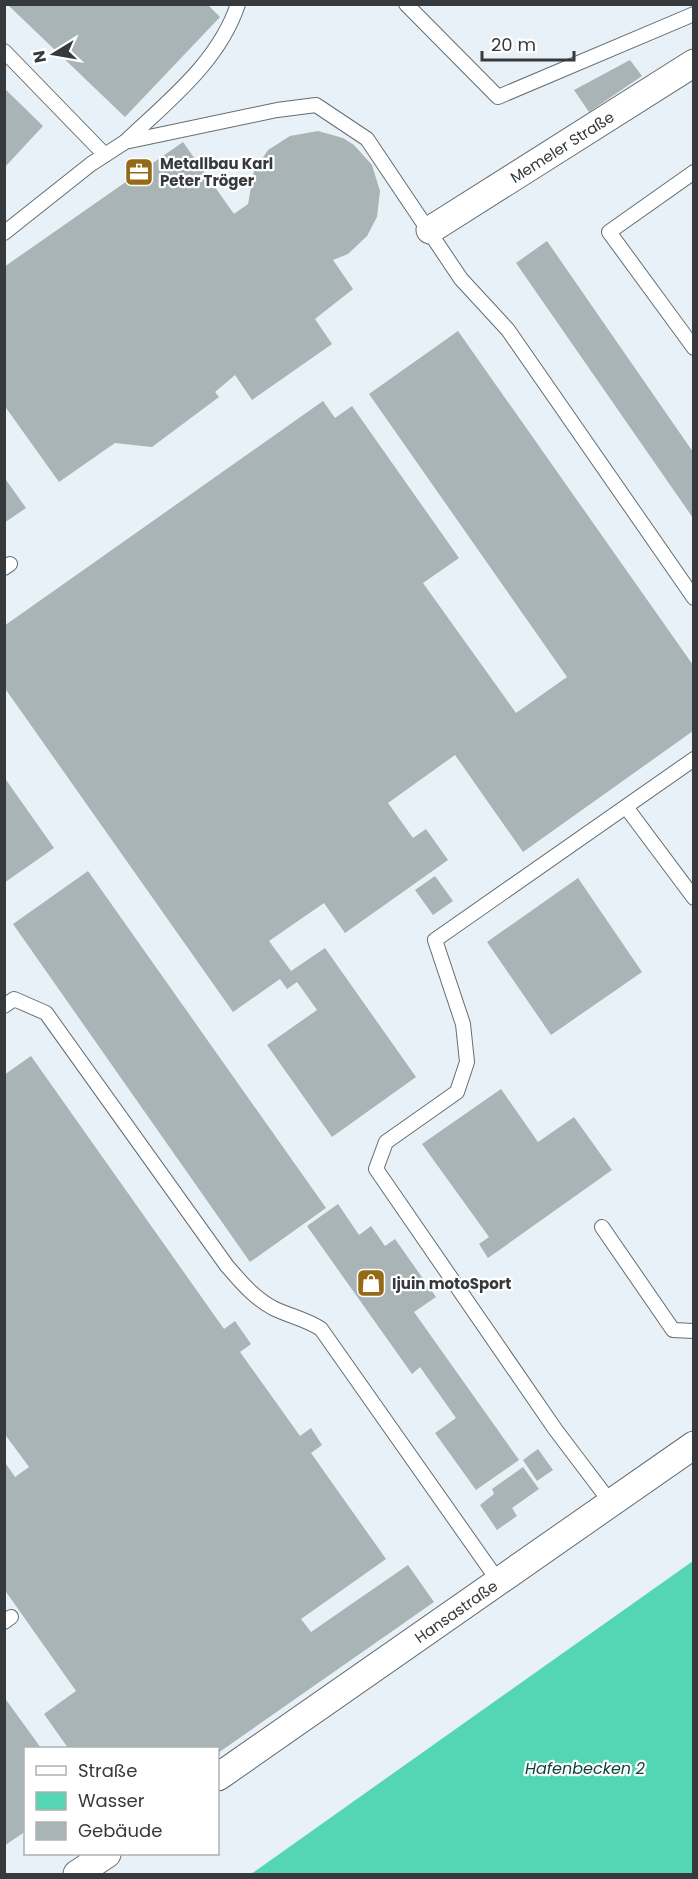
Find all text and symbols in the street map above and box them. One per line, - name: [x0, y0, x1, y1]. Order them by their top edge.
- north arrow: [24, 24, 84, 84]
- scale bar: [482, 24, 574, 62]
- text: 20 m: [491, 32, 536, 57]
- text: N: [27, 49, 52, 65]
- street label: Memeler Straße: [506, 106, 618, 187]
- place label: Metallbau Karl Peter Tröger: [160, 153, 273, 191]
- office icon: Metallbau Karl Peter Tröger: [123, 156, 155, 188]
- shop icon: Ijuin motoSport: [355, 1267, 387, 1299]
- place label: Ijuin motoSport: [392, 1273, 511, 1294]
- street label: Hansastraße: [410, 1575, 502, 1647]
- legend: [24, 1747, 219, 1855]
- water label: Hafenbecken 2: [525, 1757, 645, 1780]
- text: Straße: [78, 1758, 137, 1783]
- text: Wasser: [78, 1788, 145, 1813]
- text: Gebäude: [78, 1818, 162, 1843]

